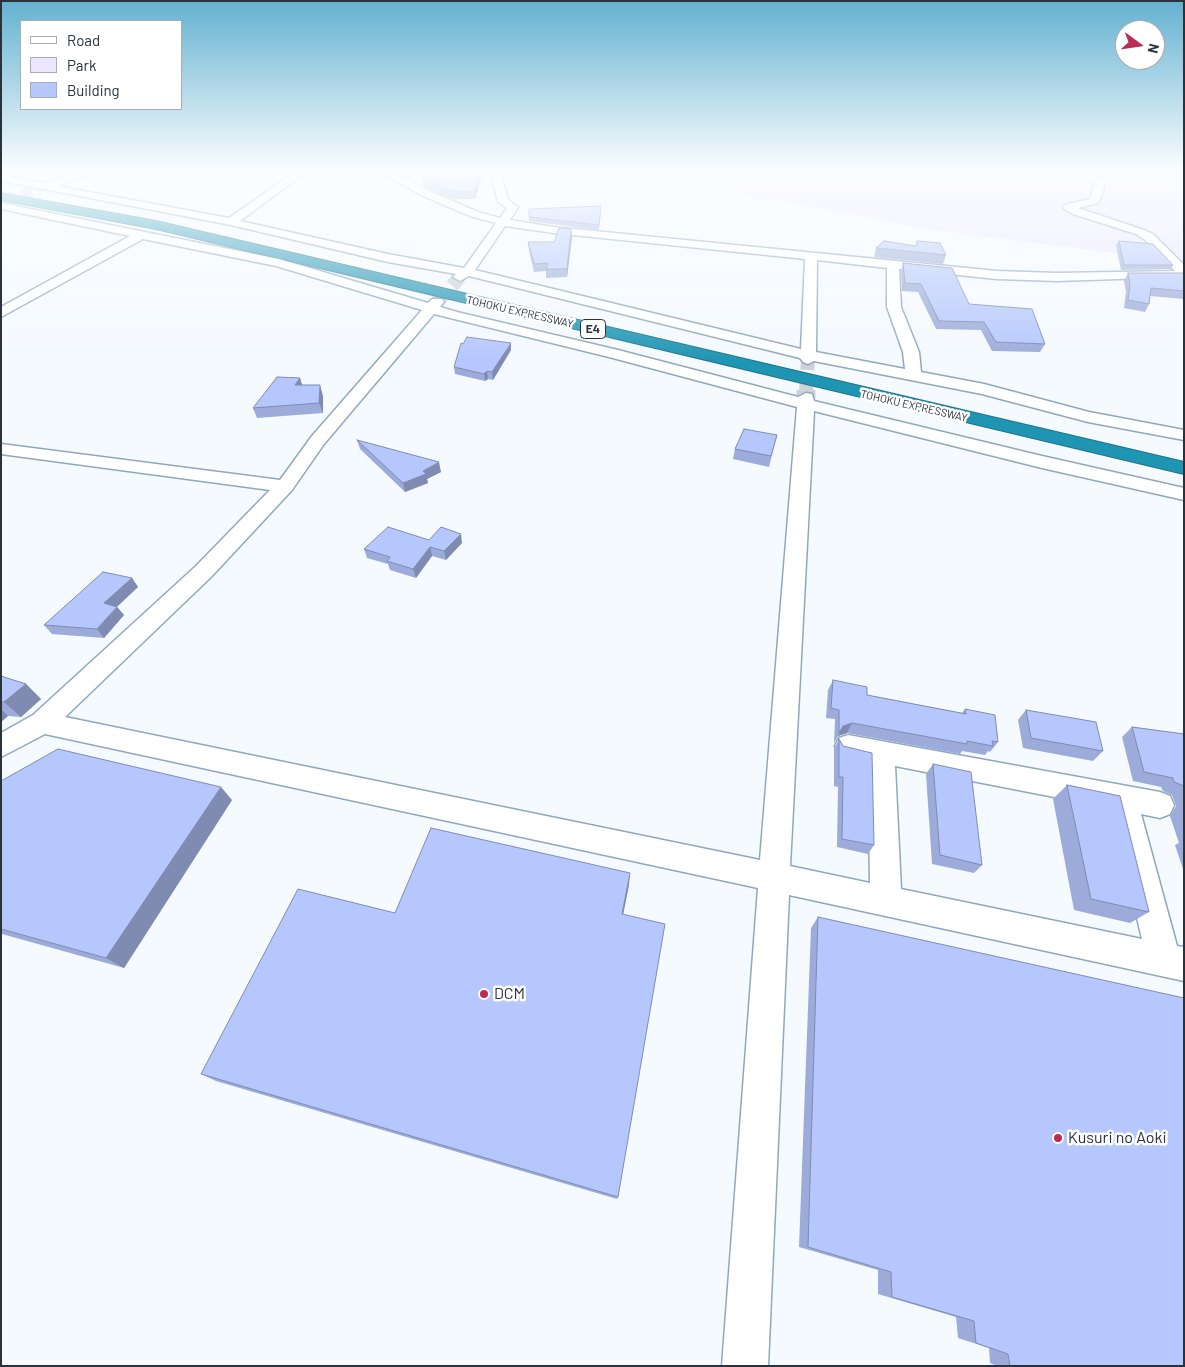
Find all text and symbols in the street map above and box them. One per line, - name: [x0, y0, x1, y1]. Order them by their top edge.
- legend: [20, 20, 182, 110]
- north arrow: [1115, 20, 1165, 70]
- text: Road: [67, 31, 100, 49]
- text: N: [1145, 42, 1163, 55]
- text: Park: [67, 56, 96, 74]
- text: Building: [67, 81, 120, 99]
- street label: TOHOKU EXPRESSWAY: [465, 293, 575, 331]
- road number: E4: [580, 320, 606, 338]
- street label: TOHOKU EXPRESSWAY: [859, 387, 969, 425]
- place label: DCM: [494, 984, 525, 1004]
- marker: DCM: [478, 988, 490, 1000]
- place label: Kusuri no Aoki: [1068, 1128, 1166, 1148]
- marker: Kusuri no Aoki: [1052, 1132, 1064, 1144]

